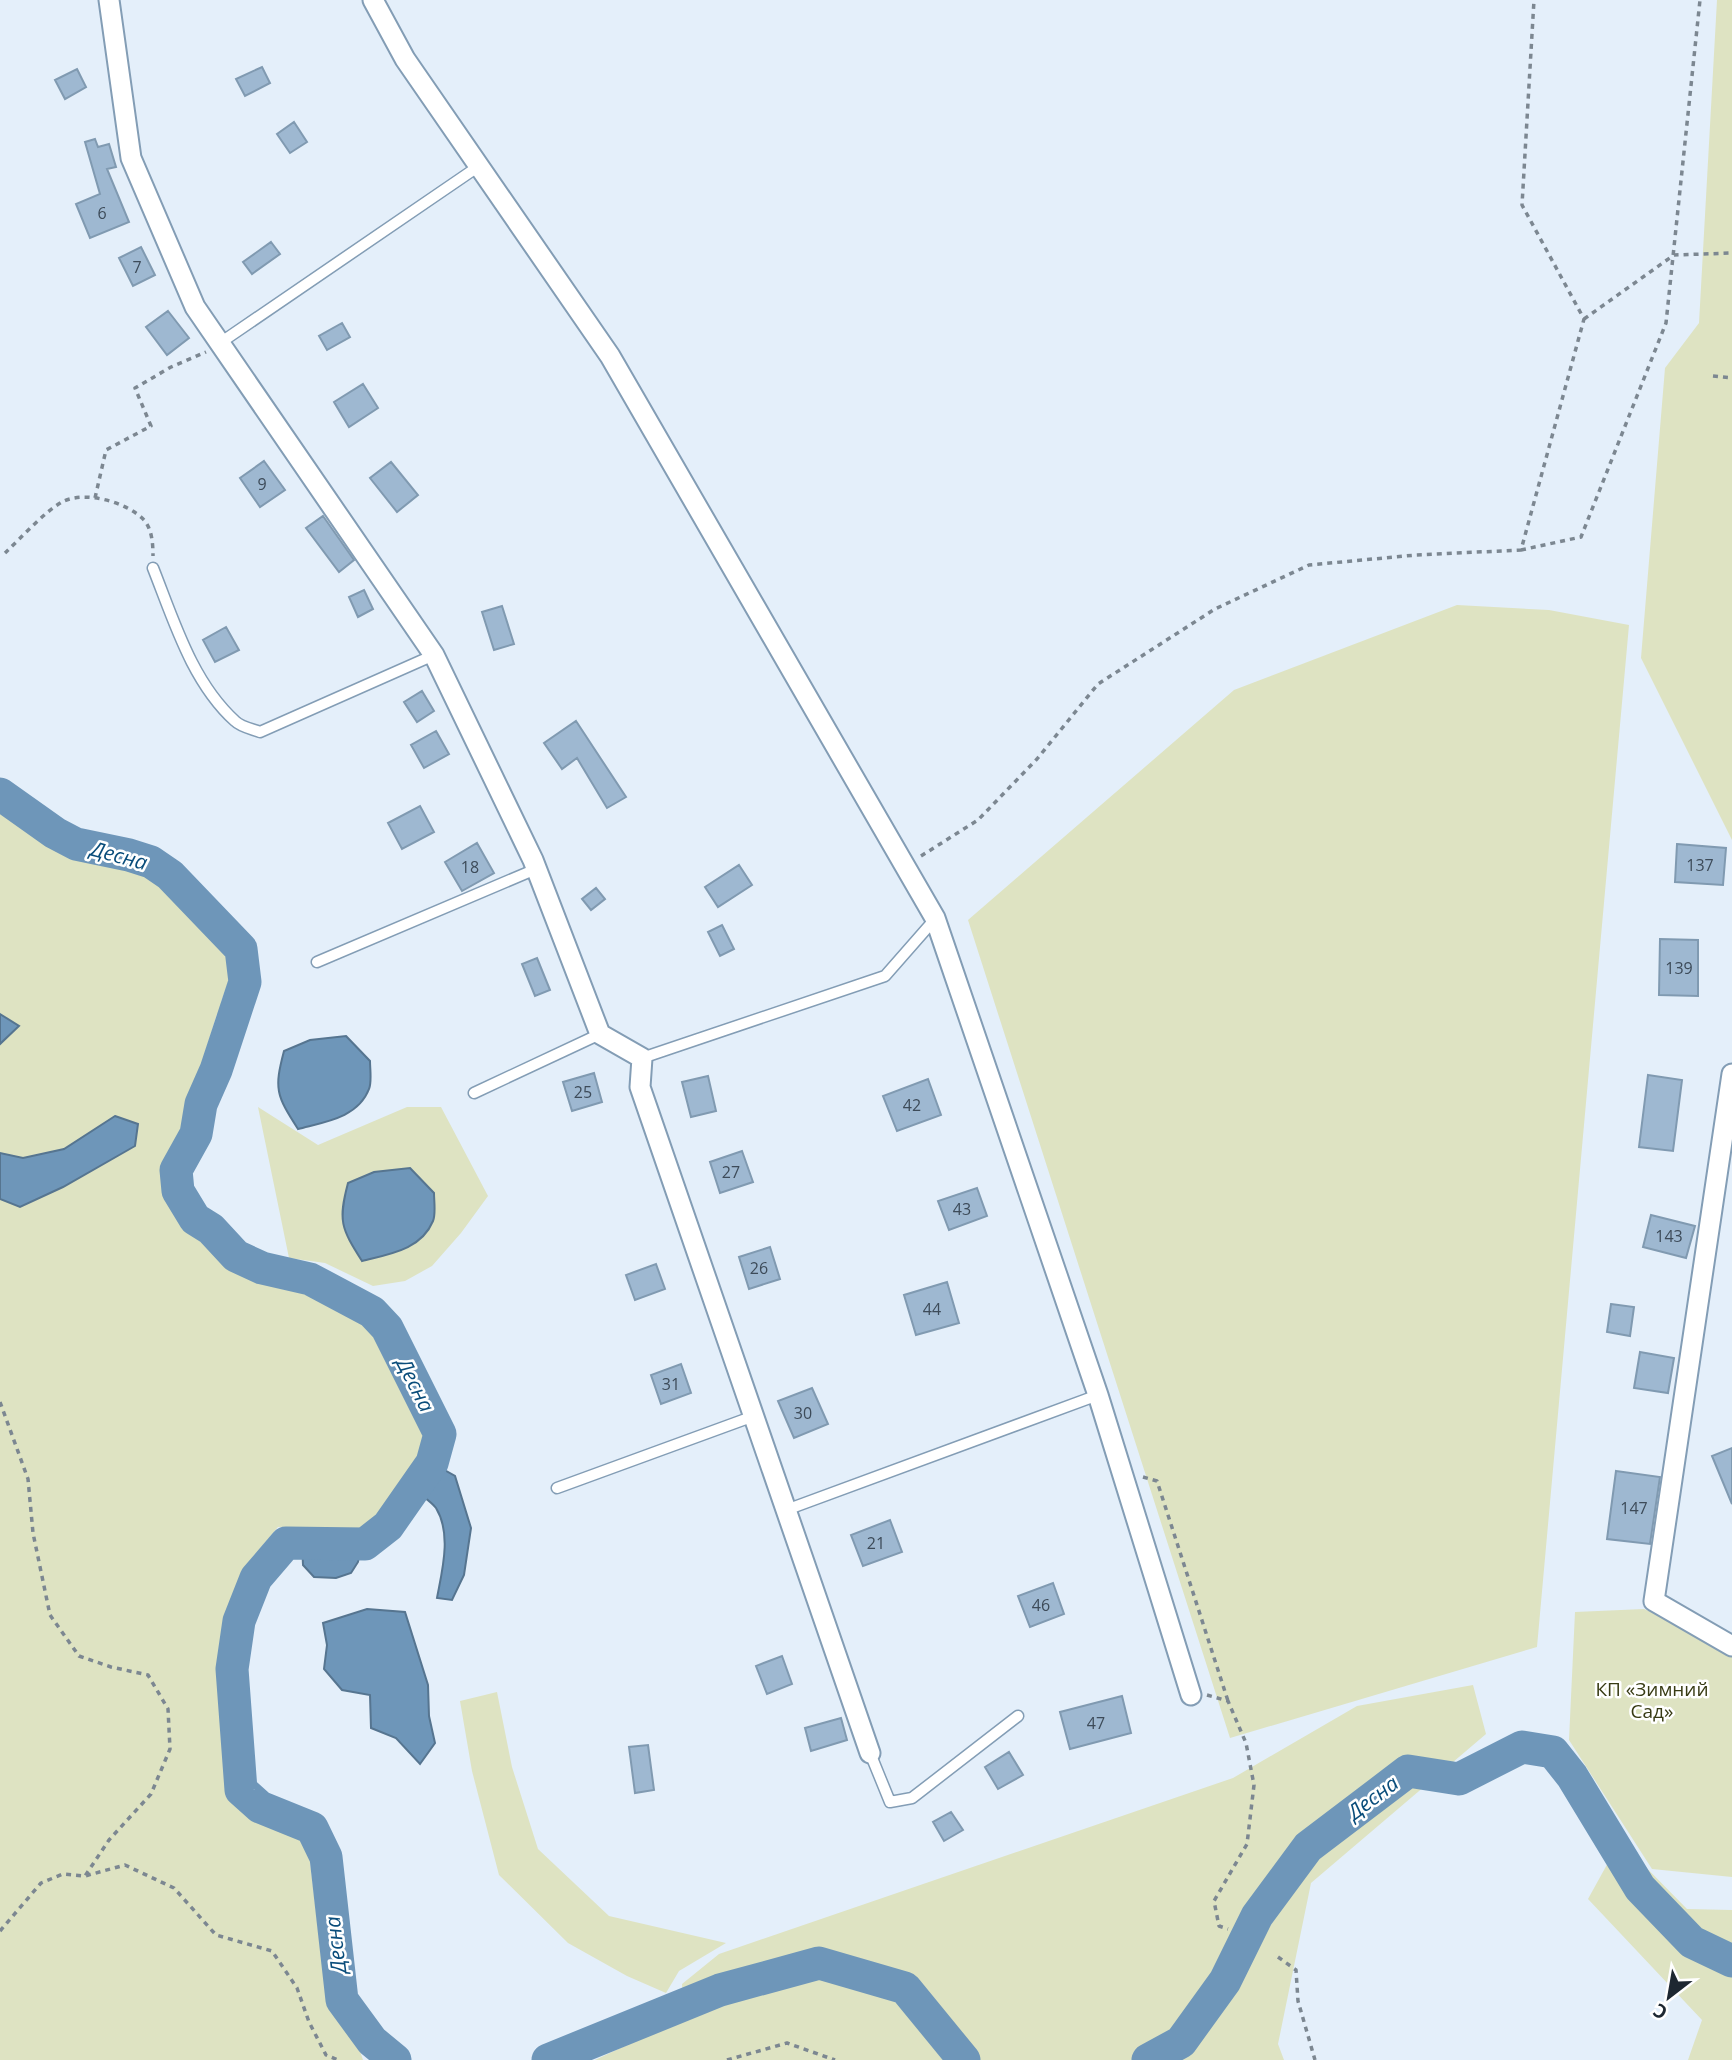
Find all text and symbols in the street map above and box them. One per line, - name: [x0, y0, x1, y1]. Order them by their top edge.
- house number: 6: [97, 202, 107, 224]
- house number: 7: [132, 256, 142, 278]
- house number: 9: [257, 473, 267, 495]
- water label: Десна: [86, 834, 151, 876]
- house number: 137: [1686, 854, 1714, 876]
- house number: 18: [461, 856, 479, 878]
- house number: 139: [1665, 957, 1693, 979]
- house number: 25: [574, 1081, 592, 1103]
- house number: 42: [903, 1094, 921, 1116]
- house number: 27: [722, 1161, 740, 1183]
- house number: 43: [953, 1198, 971, 1220]
- house number: 143: [1655, 1225, 1683, 1247]
- house number: 26: [750, 1257, 768, 1279]
- house number: 44: [923, 1298, 941, 1320]
- water label: Десна: [389, 1351, 441, 1417]
- house number: 31: [662, 1373, 680, 1395]
- house number: 30: [794, 1402, 812, 1424]
- house number: 147: [1620, 1497, 1648, 1519]
- house number: 21: [867, 1532, 885, 1554]
- house number: 46: [1032, 1594, 1050, 1616]
- park label: КП «Зимний Сад»: [1595, 1676, 1709, 1724]
- house number: 47: [1087, 1712, 1105, 1734]
- water label: Десна: [1339, 1769, 1404, 1827]
- water label: Десна: [318, 1915, 353, 1977]
- north arrow: [1634, 1962, 1704, 2032]
- text: С: [1648, 1997, 1672, 2026]

